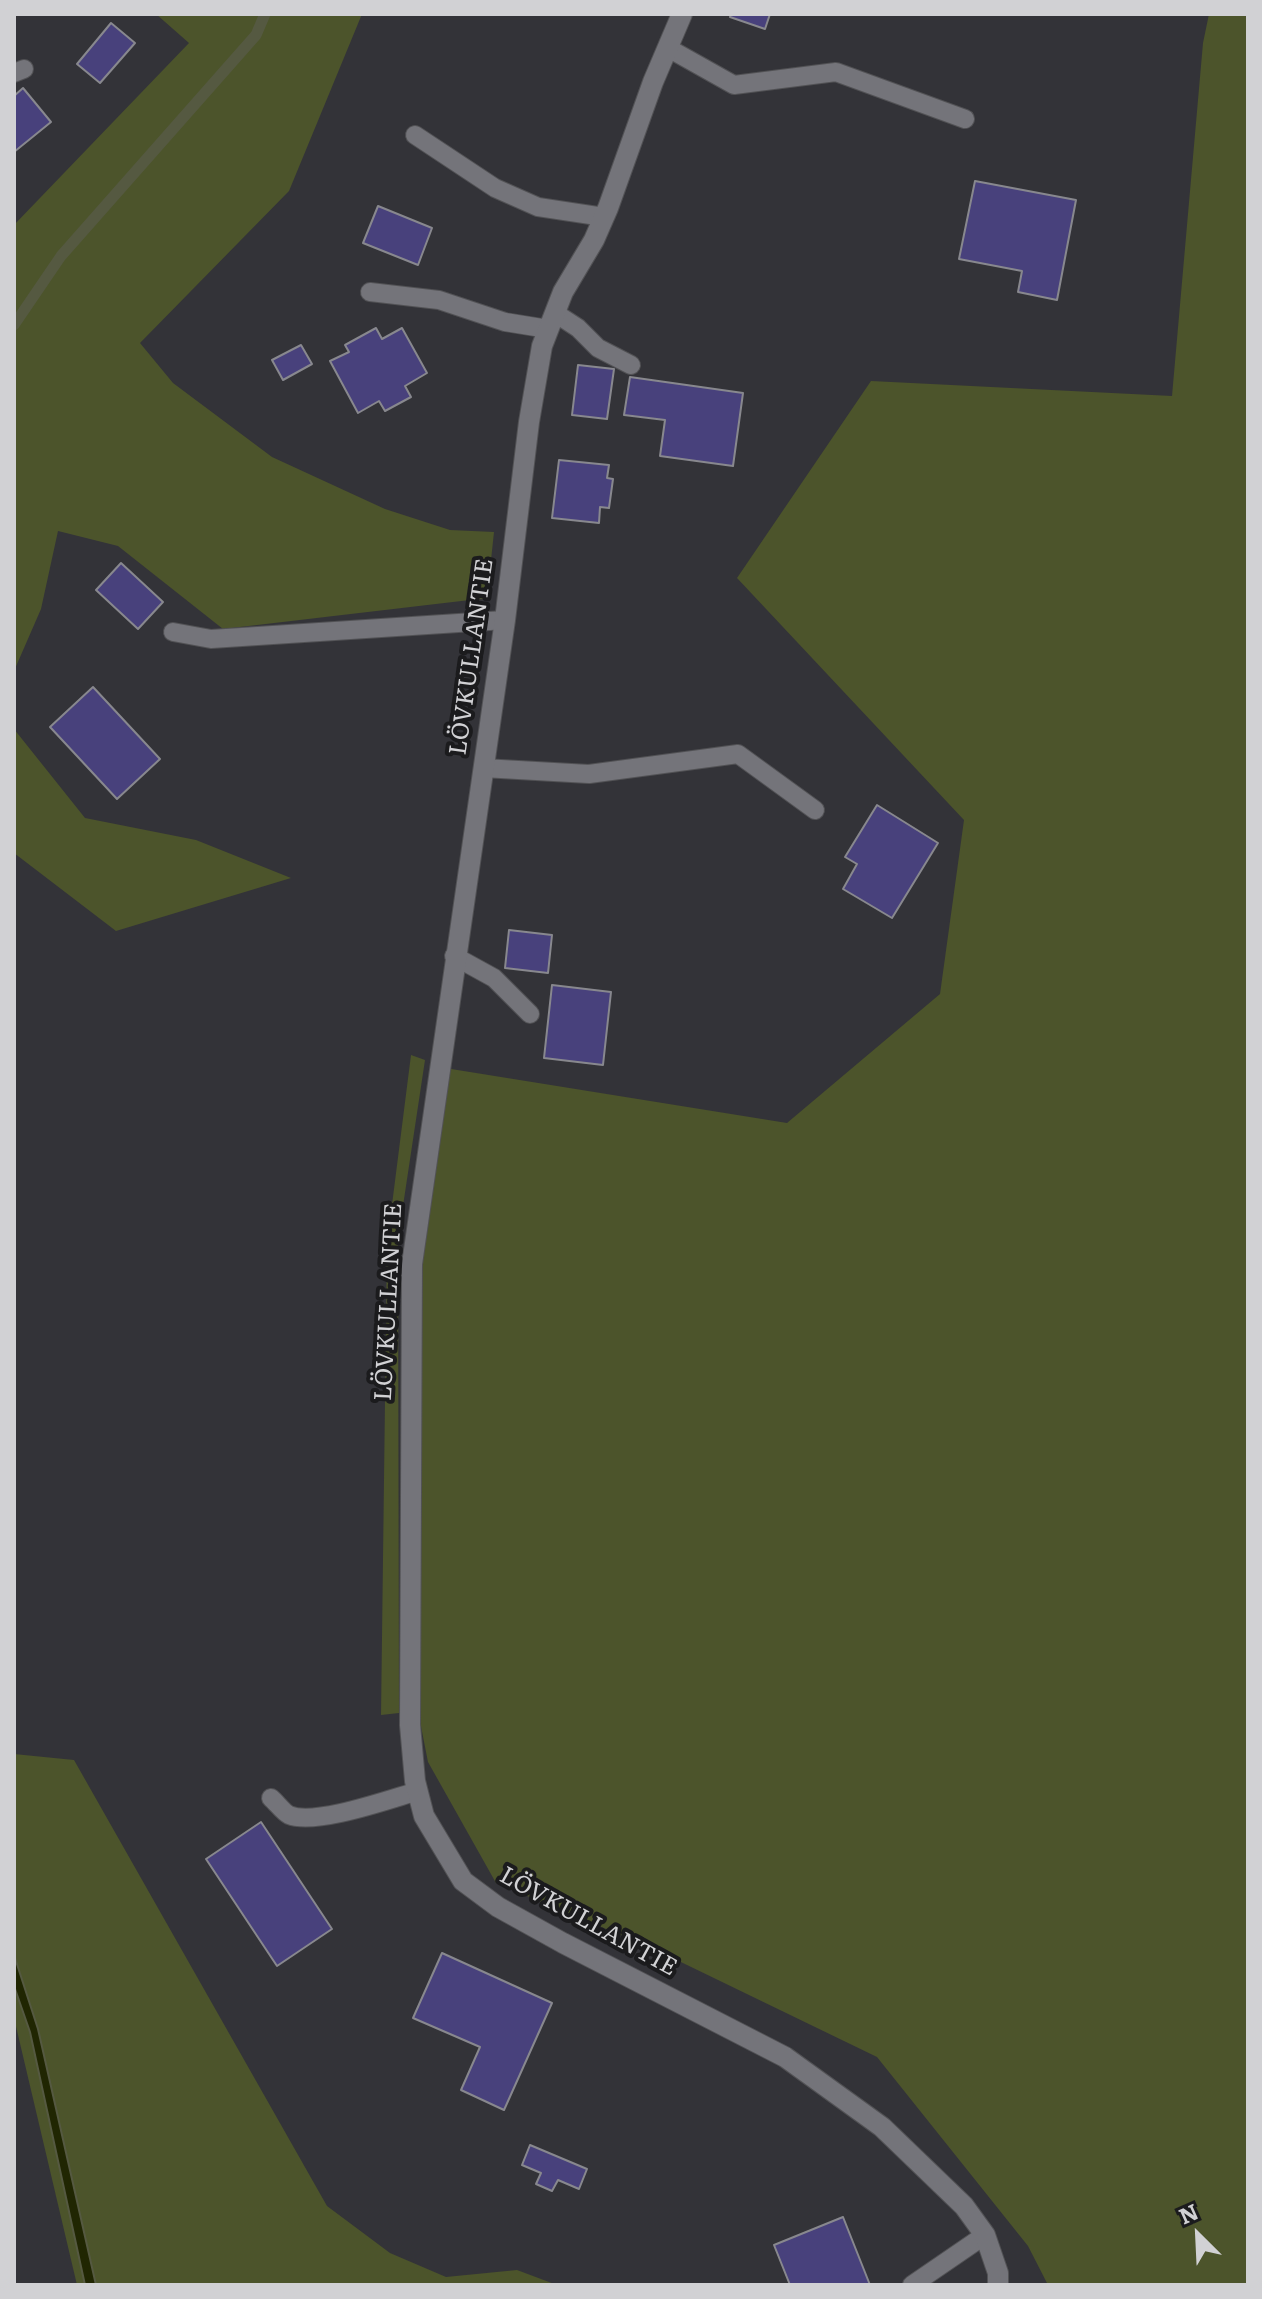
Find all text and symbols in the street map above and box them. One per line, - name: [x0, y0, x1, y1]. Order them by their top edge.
- street label: LÖVKULLANTIE: [444, 557, 500, 757]
- street label: LÖVKULLANTIE: [369, 1202, 409, 1402]
- street label: LÖVKULLANTIE: [494, 1861, 682, 1983]
- text: N: [1173, 2194, 1203, 2231]
- north arrow: [1158, 2195, 1238, 2275]

